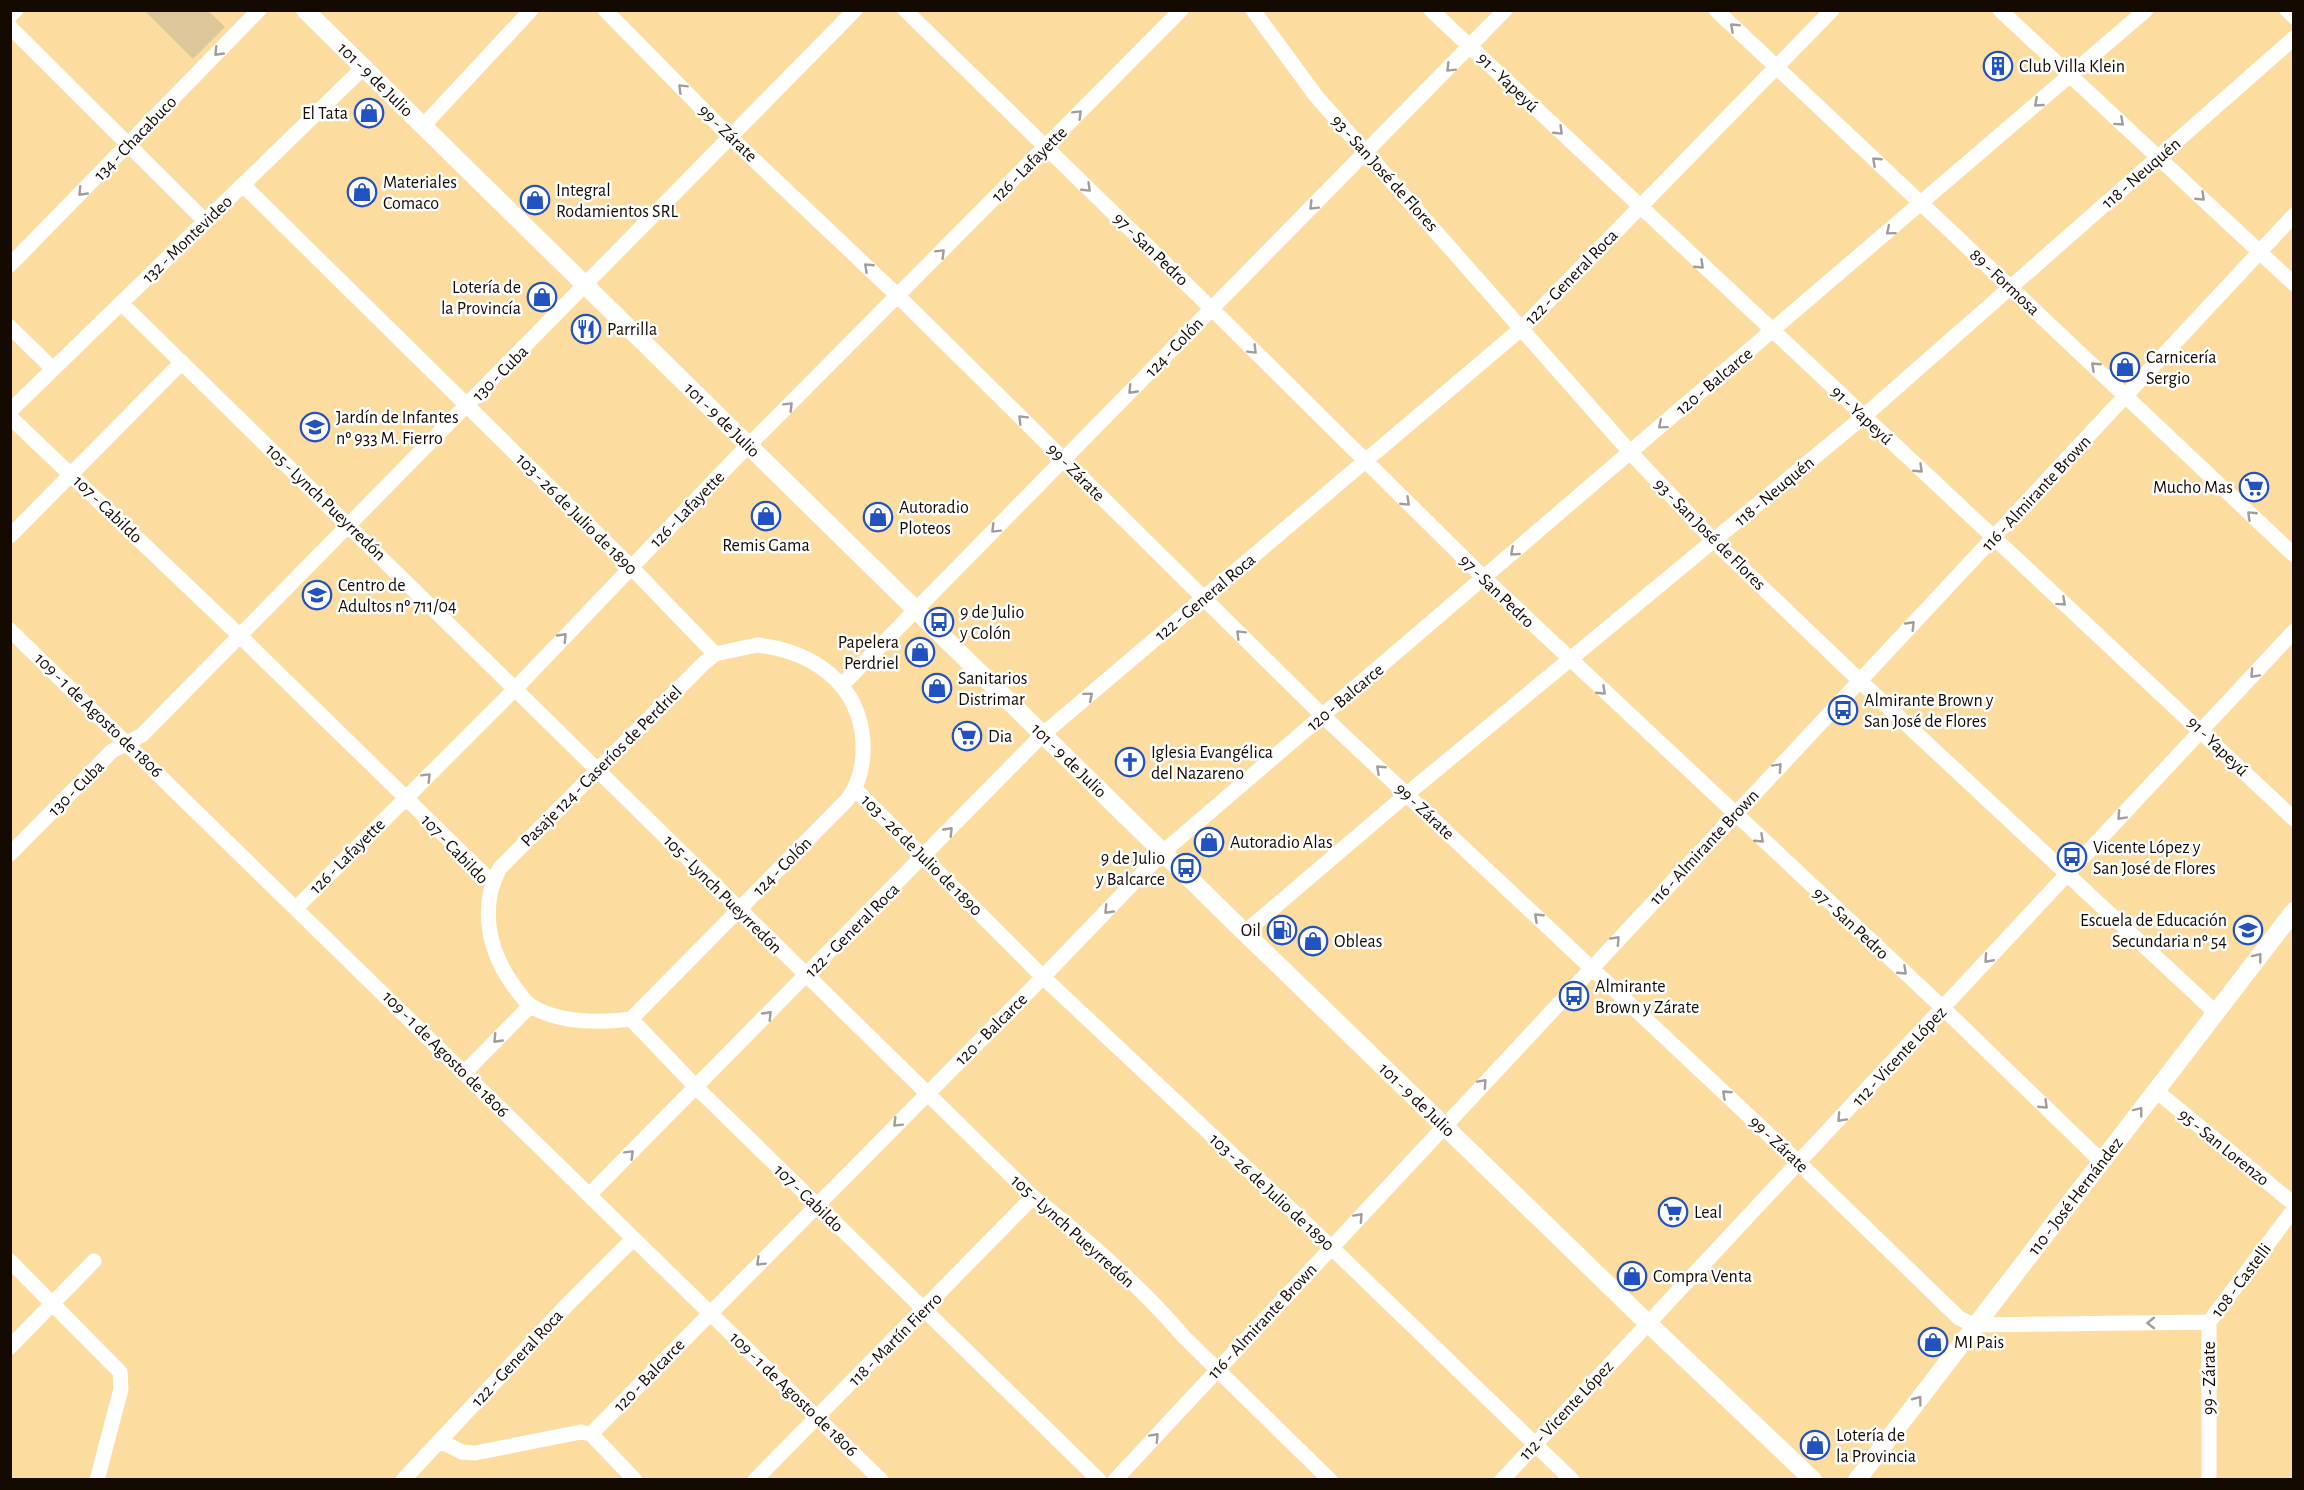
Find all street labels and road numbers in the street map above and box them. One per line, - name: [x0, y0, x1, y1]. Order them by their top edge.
- street label: 101 - 9 de Julio: [334, 39, 416, 121]
- street label: 91 - Yapeyú: [1473, 49, 1541, 116]
- street label: 134 - Chacabuco: [91, 93, 181, 185]
- street label: 99 - Zárate: [695, 102, 760, 166]
- street label: 93 - San José de Flores: [1327, 112, 1441, 235]
- street label: 126 - Lafayette: [988, 123, 1071, 206]
- street label: 118 - Neuquén: [2099, 135, 2184, 213]
- street label: 132 - Montevideo: [139, 192, 236, 287]
- street label: 97 - San Pedro: [1109, 210, 1191, 290]
- street label: 122 - General Roca: [1522, 226, 1622, 329]
- street label: 89 - Formosa: [1966, 246, 2043, 319]
- street label: 124 - Colón: [1142, 315, 1207, 381]
- street label: 130 - Cuba: [469, 342, 532, 405]
- street label: 120 - Balcarce: [1673, 345, 1756, 419]
- street label: 101 - 9 de Julio: [681, 380, 763, 461]
- street label: 91 - Yapeyú: [1827, 383, 1896, 449]
- street label: 116 - Almirante Brown: [1979, 432, 2095, 555]
- street label: 99 - Zárate: [1043, 440, 1108, 505]
- street label: 105 - Lynch Pueyrredón: [262, 441, 389, 565]
- street label: 103 - 26 de Julio de 1890: [512, 451, 640, 579]
- street label: 118 - Neuquén: [1731, 453, 1818, 530]
- street label: 126 - Lafayette: [647, 468, 728, 551]
- street label: 107 - Cabildo: [69, 472, 146, 547]
- street label: 93 - San José de Flores: [1650, 475, 1769, 594]
- street label: 122 - General Roca: [1152, 551, 1259, 645]
- street label: 97 - San Pedro: [1455, 552, 1537, 632]
- street label: 109 - 1 de Agosto de 1806: [31, 650, 166, 781]
- street label: 120 - Balcarce: [1304, 661, 1387, 735]
- street label: Pasaje 124 - Caseríos de Perdriel: [518, 683, 686, 851]
- street label: 91 - Yapeyú: [2183, 713, 2251, 780]
- street label: 101 - 9 de Julio: [1027, 720, 1110, 802]
- street label: 130 - Cuba: [45, 757, 108, 820]
- street label: 99 - Zárate: [1391, 780, 1457, 843]
- street label: 116 - Almirante Brown: [1647, 786, 1763, 909]
- street label: 103 - 26 de Julio de 1890: [857, 792, 985, 920]
- street label: 107 - Cabildo: [417, 812, 492, 888]
- street label: 126 - Lafayette: [306, 815, 389, 898]
- street label: 105 - Lynch Pueyrredón: [660, 832, 785, 957]
- street label: 124 - Colón: [750, 834, 815, 899]
- street label: 122 - General Roca: [802, 880, 903, 981]
- street label: 97 - San Pedro: [1809, 884, 1892, 963]
- street label: 109 - 1 de Agosto de 1806: [379, 988, 512, 1121]
- street label: 120 - Balcarce: [952, 990, 1031, 1069]
- street label: 112 - Vicente López: [1849, 1003, 1950, 1110]
- street label: 101 - 9 de Julio: [1375, 1060, 1458, 1141]
- street label: 95 - San Lorenzo: [2174, 1106, 2272, 1190]
- street label: 99 - Zárate: [1745, 1113, 1811, 1176]
- street label: 103 - 26 de Julio de 1890: [1205, 1130, 1337, 1255]
- street label: 110 - José Hernández: [2025, 1134, 2127, 1259]
- street label: 107 - Cabildo: [770, 1161, 847, 1236]
- street label: 105 - Lynch Pueyrredón: [1007, 1172, 1138, 1292]
- street label: 108 - Castelli: [2208, 1240, 2275, 1321]
- street label: 116 - Almirante Brown: [1205, 1260, 1321, 1383]
- street label: 118 - Martín Fierro: [846, 1290, 946, 1390]
- street label: 122 - General Roca: [469, 1307, 567, 1411]
- street label: 109 - 1 de Agosto de 1806: [726, 1329, 861, 1460]
- street label: 120 - Balcarce: [611, 1336, 689, 1416]
- street label: 99 - Zárate: [2201, 1341, 2219, 1415]
- street label: 112 - Vicente López: [1516, 1357, 1617, 1464]

